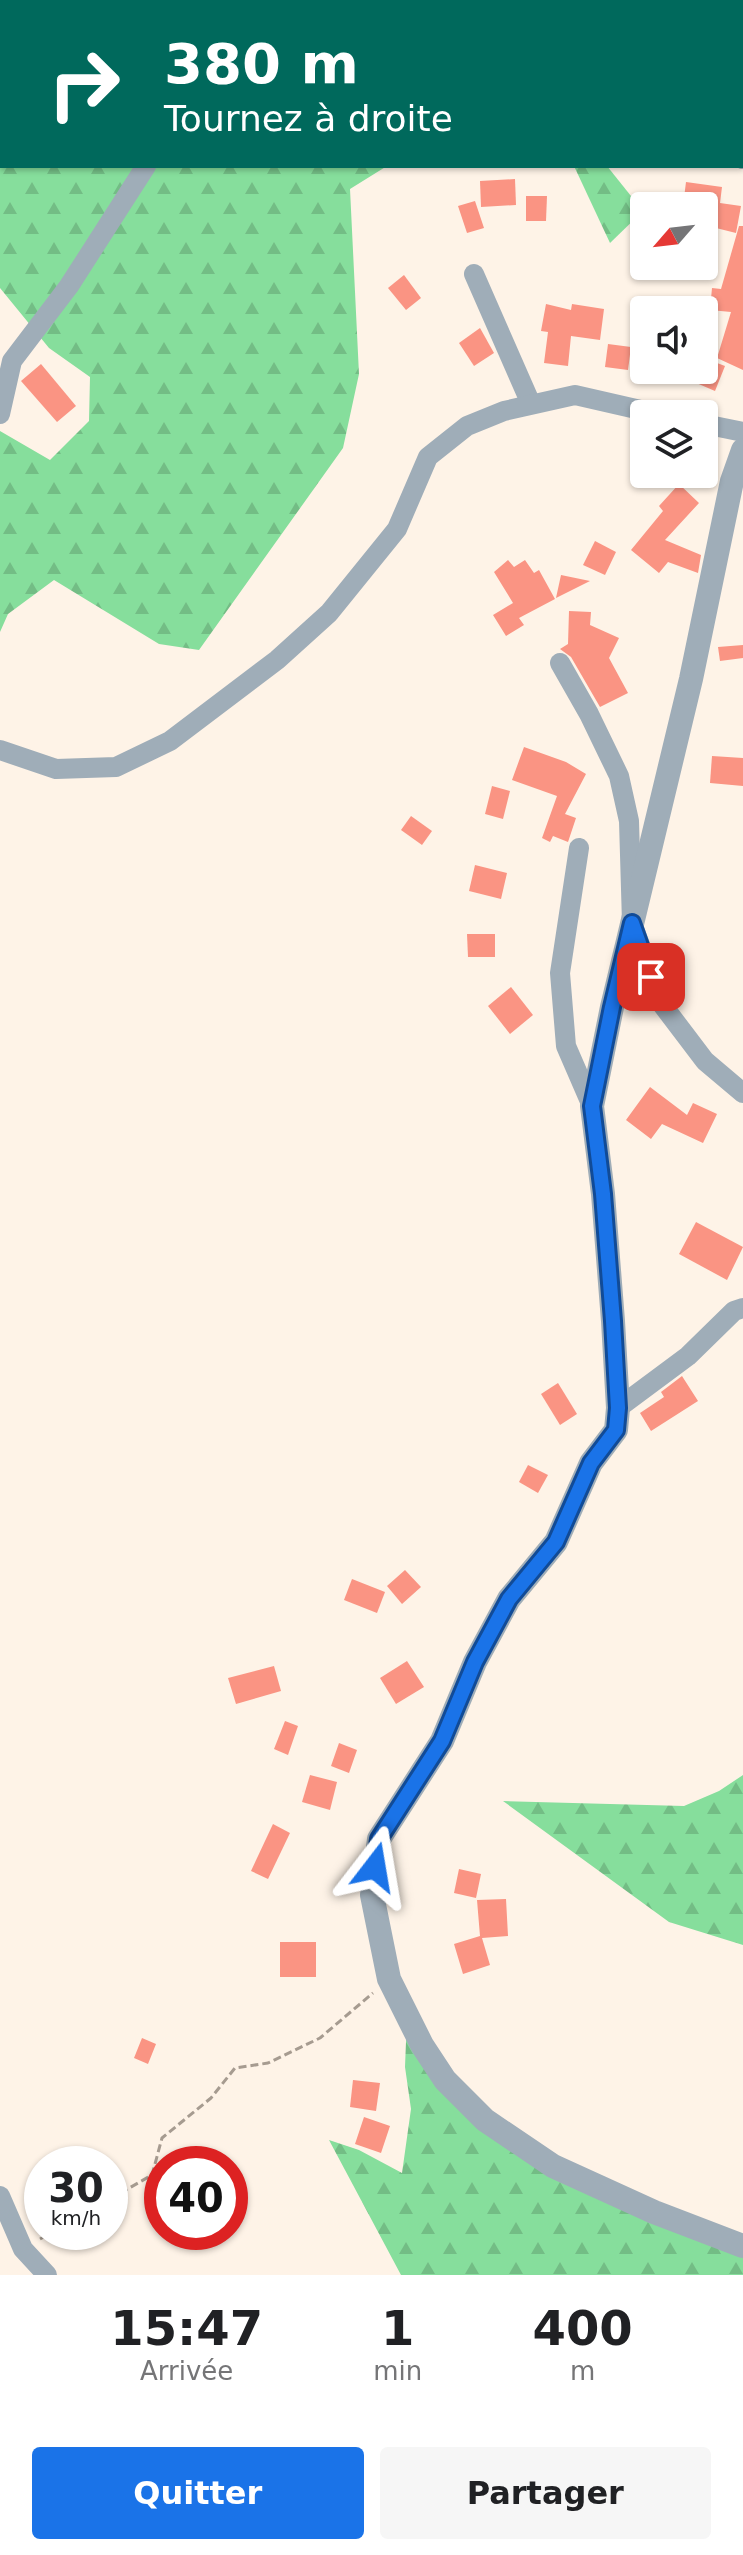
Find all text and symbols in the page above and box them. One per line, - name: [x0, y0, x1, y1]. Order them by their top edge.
- text: 380 m: [164, 31, 359, 96]
- icon: right: [32, 32, 136, 136]
- text: Tournez à droite: [164, 98, 453, 139]
- north arrow: [630, 192, 718, 280]
- map controls: [630, 192, 718, 488]
- button: sound: [630, 296, 718, 384]
- button: layers: [630, 400, 718, 488]
- pin: [617, 943, 685, 1011]
- icon: arrive: [629, 955, 673, 999]
- position arrow: [333, 1825, 417, 1909]
- speed limit sign: 40: [144, 2146, 248, 2250]
- text: 30: [48, 2165, 104, 2211]
- text: km/h: [51, 2206, 101, 2230]
- text: 15:47: [110, 2300, 263, 2356]
- text: 1: [381, 2300, 414, 2356]
- text: 400: [533, 2300, 633, 2356]
- text: Arrivée: [140, 2356, 233, 2386]
- text: min: [373, 2356, 422, 2386]
- text: m: [570, 2356, 595, 2386]
- button: Quitter: [32, 2447, 364, 2539]
- button: Partager: [380, 2447, 711, 2539]

